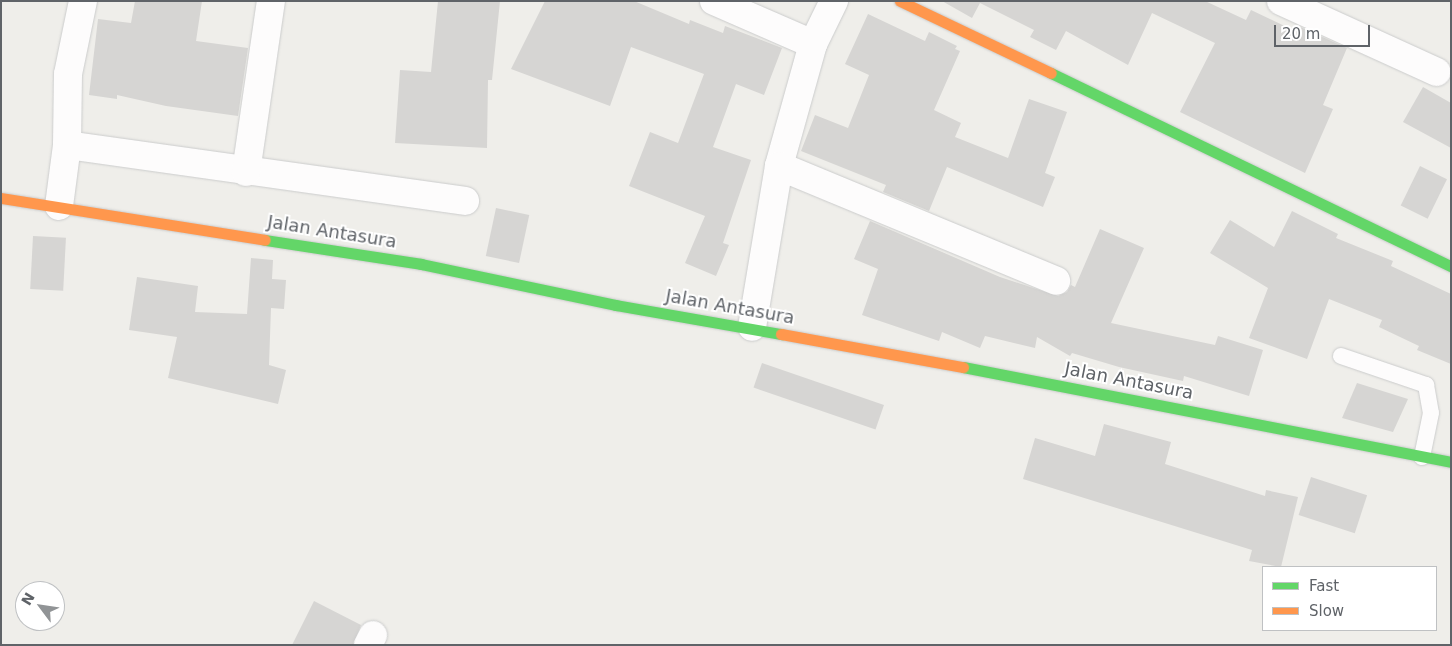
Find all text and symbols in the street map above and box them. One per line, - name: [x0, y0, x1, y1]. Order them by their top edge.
- scale bar: [1277, 15, 1373, 47]
- text: 20 m: [1282, 25, 1320, 43]
- street label: Jalan Antasura: [266, 211, 398, 253]
- street label: Jalan Antasura: [664, 285, 796, 329]
- street label: Jalan Antasura: [1063, 358, 1195, 404]
- legend: [1262, 566, 1437, 631]
- text: Fast: [1309, 577, 1339, 595]
- north arrow: [15, 581, 65, 631]
- text: N: [18, 590, 38, 608]
- text: Slow: [1309, 602, 1344, 620]

